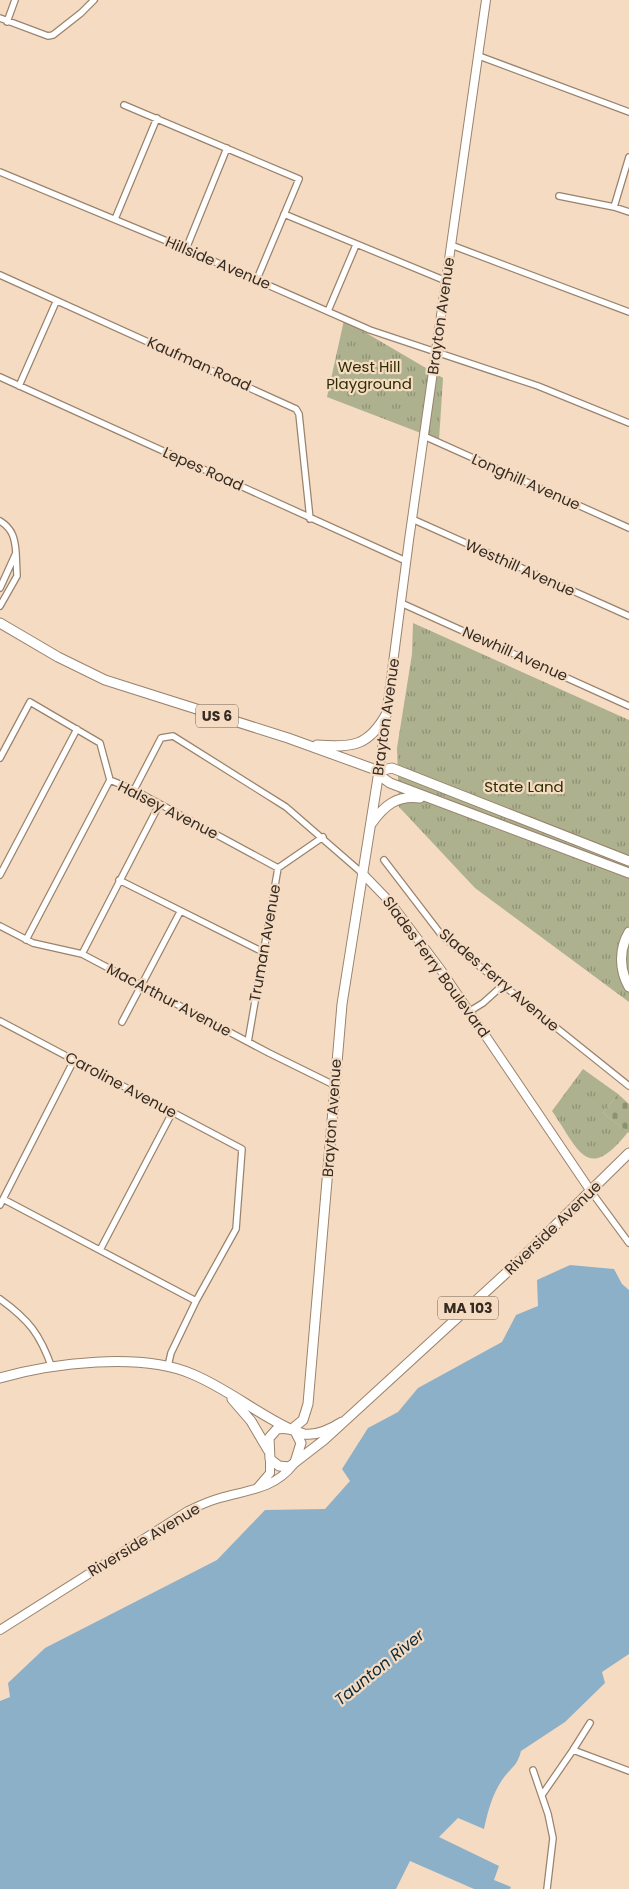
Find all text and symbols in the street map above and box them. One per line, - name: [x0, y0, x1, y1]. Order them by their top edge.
- street label: Hillside Avenue: [162, 231, 274, 294]
- street label: Brayton Avenue: [422, 256, 459, 376]
- street label: Kaufman Road: [144, 331, 255, 396]
- park label: West Hill Playground: [326, 356, 412, 394]
- street label: Lepes Road: [160, 441, 247, 496]
- street label: Longhill Avenue: [469, 448, 584, 515]
- street label: Westhill Avenue: [462, 534, 578, 601]
- street label: Newhill Avenue: [459, 621, 571, 686]
- street label: Brayton Avenue: [367, 657, 404, 777]
- road number: US 6: [196, 704, 238, 728]
- street label: Halsey Avenue: [114, 775, 222, 844]
- park label: State Land: [484, 776, 564, 797]
- street label: Truman Avenue: [244, 883, 285, 1003]
- street label: Slades Ferry Boulevard: [378, 892, 495, 1042]
- street label: Slades Ferry Avenue: [435, 923, 564, 1036]
- street label: MacArthur Avenue: [103, 958, 235, 1041]
- street label: Caroline Avenue: [62, 1046, 181, 1123]
- street label: Brayton Avenue: [317, 1058, 346, 1178]
- street label: Riverside Avenue: [500, 1176, 606, 1279]
- road number: MA 103: [438, 1296, 498, 1320]
- street label: Riverside Avenue: [84, 1498, 204, 1581]
- water label: Taunton River: [330, 1623, 430, 1711]

